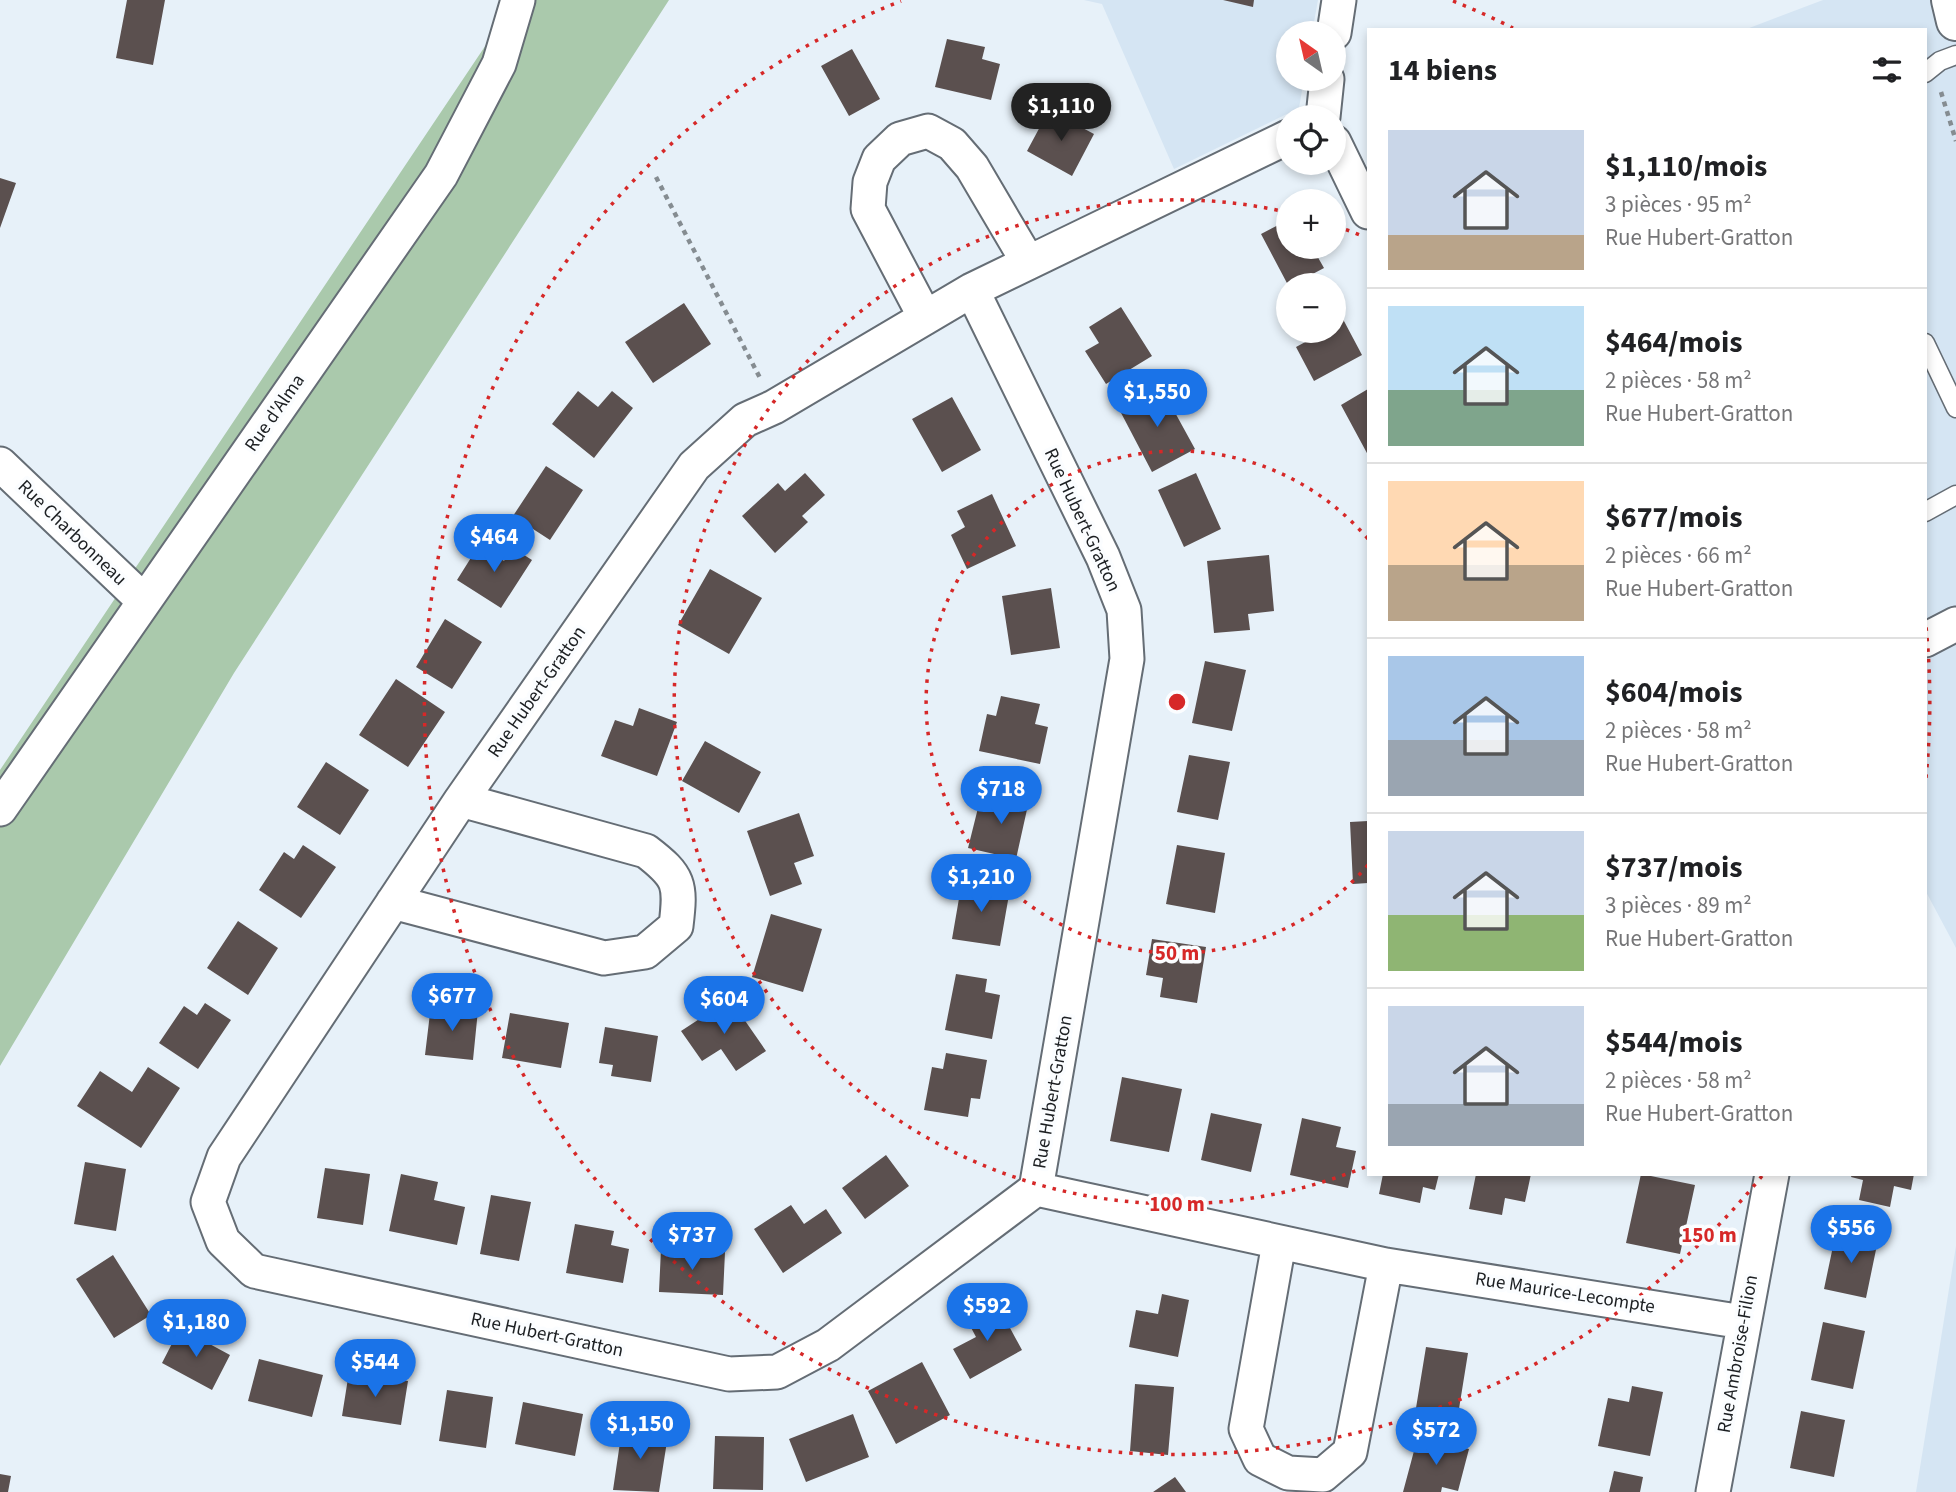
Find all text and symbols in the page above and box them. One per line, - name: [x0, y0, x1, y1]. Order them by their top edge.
- north arrow: [1276, 21, 1346, 91]
- map controls: [1276, 21, 1346, 343]
- text: 14 biens: [1388, 49, 1497, 92]
- icon: filters: [1868, 51, 1906, 89]
- pin: $1,110: [1004, 83, 1118, 143]
- text: $1,110: [1027, 89, 1095, 122]
- button: locate: [1276, 105, 1346, 175]
- text: $1,110/mois: [1605, 145, 1767, 188]
- icon: home: [1444, 158, 1528, 242]
- text: 3 pièces · 95 m²: [1605, 188, 1752, 221]
- button: +: [1276, 189, 1346, 259]
- text: Rue Hubert-Gratton: [1605, 221, 1793, 254]
- button: −: [1276, 273, 1346, 343]
- text: $464/mois: [1605, 321, 1742, 364]
- icon: home: [1444, 334, 1528, 418]
- text: 2 pièces · 58 m²: [1605, 364, 1752, 397]
- street label: Rue d'Alma: [238, 369, 312, 457]
- pin: $1,550: [1100, 370, 1214, 429]
- text: $1,550: [1123, 375, 1191, 408]
- text: Rue Hubert-Gratton: [1605, 397, 1793, 430]
- street label: Rue Hubert-Gratton: [1037, 444, 1127, 596]
- street label: Rue Charbonneau: [11, 474, 133, 592]
- text: $677/mois: [1605, 496, 1742, 539]
- icon: home: [1444, 509, 1528, 593]
- pin: $464: [453, 514, 535, 574]
- text: $464: [470, 520, 518, 553]
- text: 2 pièces · 66 m²: [1605, 539, 1752, 572]
- text: Rue Hubert-Gratton: [1605, 572, 1793, 605]
- street label: Rue Hubert-Gratton: [481, 621, 593, 763]
- text: $604/mois: [1605, 671, 1742, 714]
- icon: home: [1444, 684, 1528, 768]
- centre of rings: [1165, 690, 1189, 714]
- text: 2 pièces · 58 m²: [1605, 714, 1752, 747]
- text: Rue Hubert-Gratton: [1605, 747, 1793, 780]
- pin: $718: [960, 766, 1042, 826]
- text: $718: [977, 772, 1025, 805]
- text: $737/mois: [1605, 846, 1742, 889]
- pin: $1,210: [924, 855, 1038, 914]
- icon: home: [1444, 859, 1528, 943]
- text: $1,210: [947, 860, 1015, 893]
- text: 3 pièces · 89 m²: [1605, 889, 1752, 922]
- text: Rue Hubert-Gratton: [1605, 922, 1793, 955]
- text: 50 m: [1155, 938, 1199, 968]
- pin: $677: [411, 974, 493, 1033]
- pin: $604: [683, 976, 765, 1036]
- text: $677: [428, 979, 476, 1012]
- text: $604: [700, 982, 748, 1015]
- street label: Rue Hubert-Gratton: [1026, 1013, 1080, 1171]
- text: $544/mois: [1605, 1021, 1742, 1064]
- icon: home: [1444, 1034, 1528, 1118]
- text: 2 pièces · 58 m²: [1605, 1064, 1752, 1097]
- text: Rue Hubert-Gratton: [1605, 1097, 1793, 1130]
- text: 100 m: [1149, 1189, 1205, 1219]
- pin: $556: [1810, 1206, 1892, 1265]
- text: $556: [1827, 1211, 1875, 1244]
- pin: $737: [651, 1212, 733, 1272]
- text: $737: [668, 1218, 716, 1251]
- text: 150 m: [1681, 1220, 1737, 1250]
- street label: Rue Maurice-Lecompte: [1473, 1265, 1657, 1321]
- street label: Rue Ambroise-Filion: [1711, 1273, 1765, 1435]
- pin: $592: [946, 1284, 1028, 1343]
- text: $592: [963, 1289, 1011, 1322]
- pin: $1,180: [139, 1300, 253, 1359]
- text: $1,180: [162, 1305, 230, 1338]
- street label: Rue Hubert-Gratton: [468, 1306, 626, 1364]
- pin: $544: [334, 1340, 416, 1399]
- text: $544: [351, 1345, 399, 1378]
- pin: $1,150: [583, 1402, 697, 1461]
- text: $1,150: [606, 1407, 674, 1440]
- pin: $572: [1395, 1408, 1477, 1467]
- text: $572: [1412, 1413, 1460, 1446]

